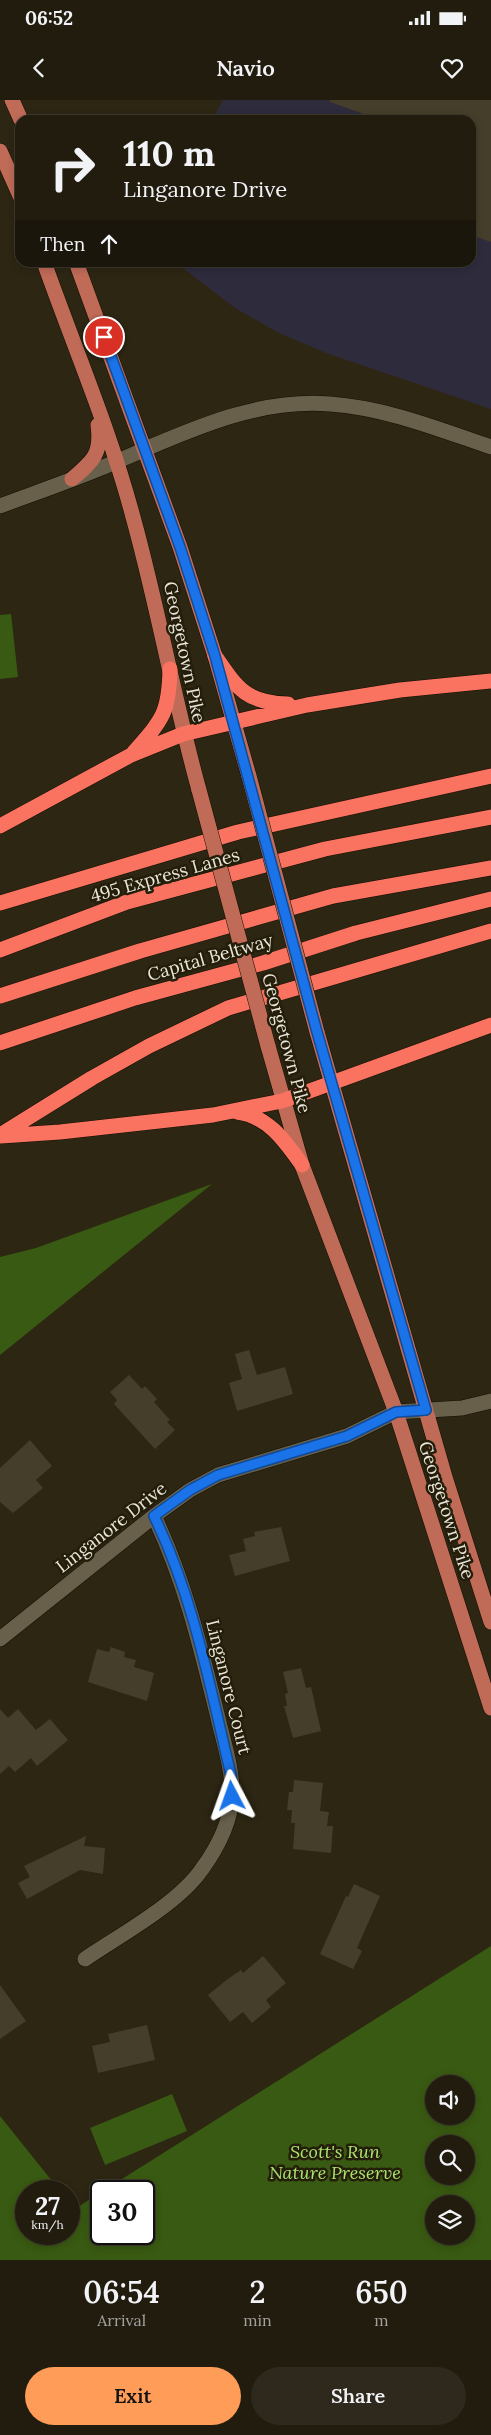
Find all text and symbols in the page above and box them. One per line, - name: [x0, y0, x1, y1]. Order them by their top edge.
- text: 06:52: [25, 6, 73, 30]
- icon: back: [25, 54, 53, 82]
- text: Navio: [216, 54, 275, 82]
- icon: heart: [438, 54, 466, 82]
- text: 110 m: [123, 131, 215, 176]
- icon: right: [40, 135, 105, 200]
- text: Linganore Drive: [123, 175, 287, 203]
- icon: ahead: [95, 230, 123, 258]
- text: Then: [40, 232, 85, 256]
- pin: [83, 316, 125, 358]
- icon: arrive: [90, 323, 118, 351]
- street label: Georgetown Pike: [159, 579, 211, 725]
- street label: 495 Express Lanes: [88, 843, 242, 907]
- street label: Capital Beltway: [144, 928, 276, 986]
- street label: Georgetown Pike: [257, 971, 317, 1116]
- street label: Georgetown Pike: [414, 1438, 480, 1582]
- street label: Linganore Drive: [51, 1476, 171, 1577]
- street label: Linganore Court: [201, 1617, 257, 1757]
- position arrow: [205, 1769, 257, 1821]
- map controls: [425, 2075, 475, 2245]
- button: sound: [425, 2075, 475, 2125]
- button: search: [425, 2135, 475, 2185]
- park label: Scott's Run Nature Preserve: [269, 2140, 401, 2184]
- speed limit sign: 30: [90, 2180, 155, 2245]
- text: 27: [35, 2190, 60, 2222]
- button: layers: [425, 2195, 475, 2245]
- text: km/h: [31, 2217, 64, 2232]
- text: 06:54: [83, 2273, 160, 2311]
- text: 2: [250, 2273, 266, 2311]
- text: 650: [355, 2273, 408, 2311]
- text: Arrival: [97, 2310, 146, 2330]
- text: min: [243, 2310, 272, 2330]
- text: m: [374, 2310, 389, 2330]
- button: Exit: [25, 2367, 241, 2425]
- button: Share: [251, 2367, 466, 2425]

